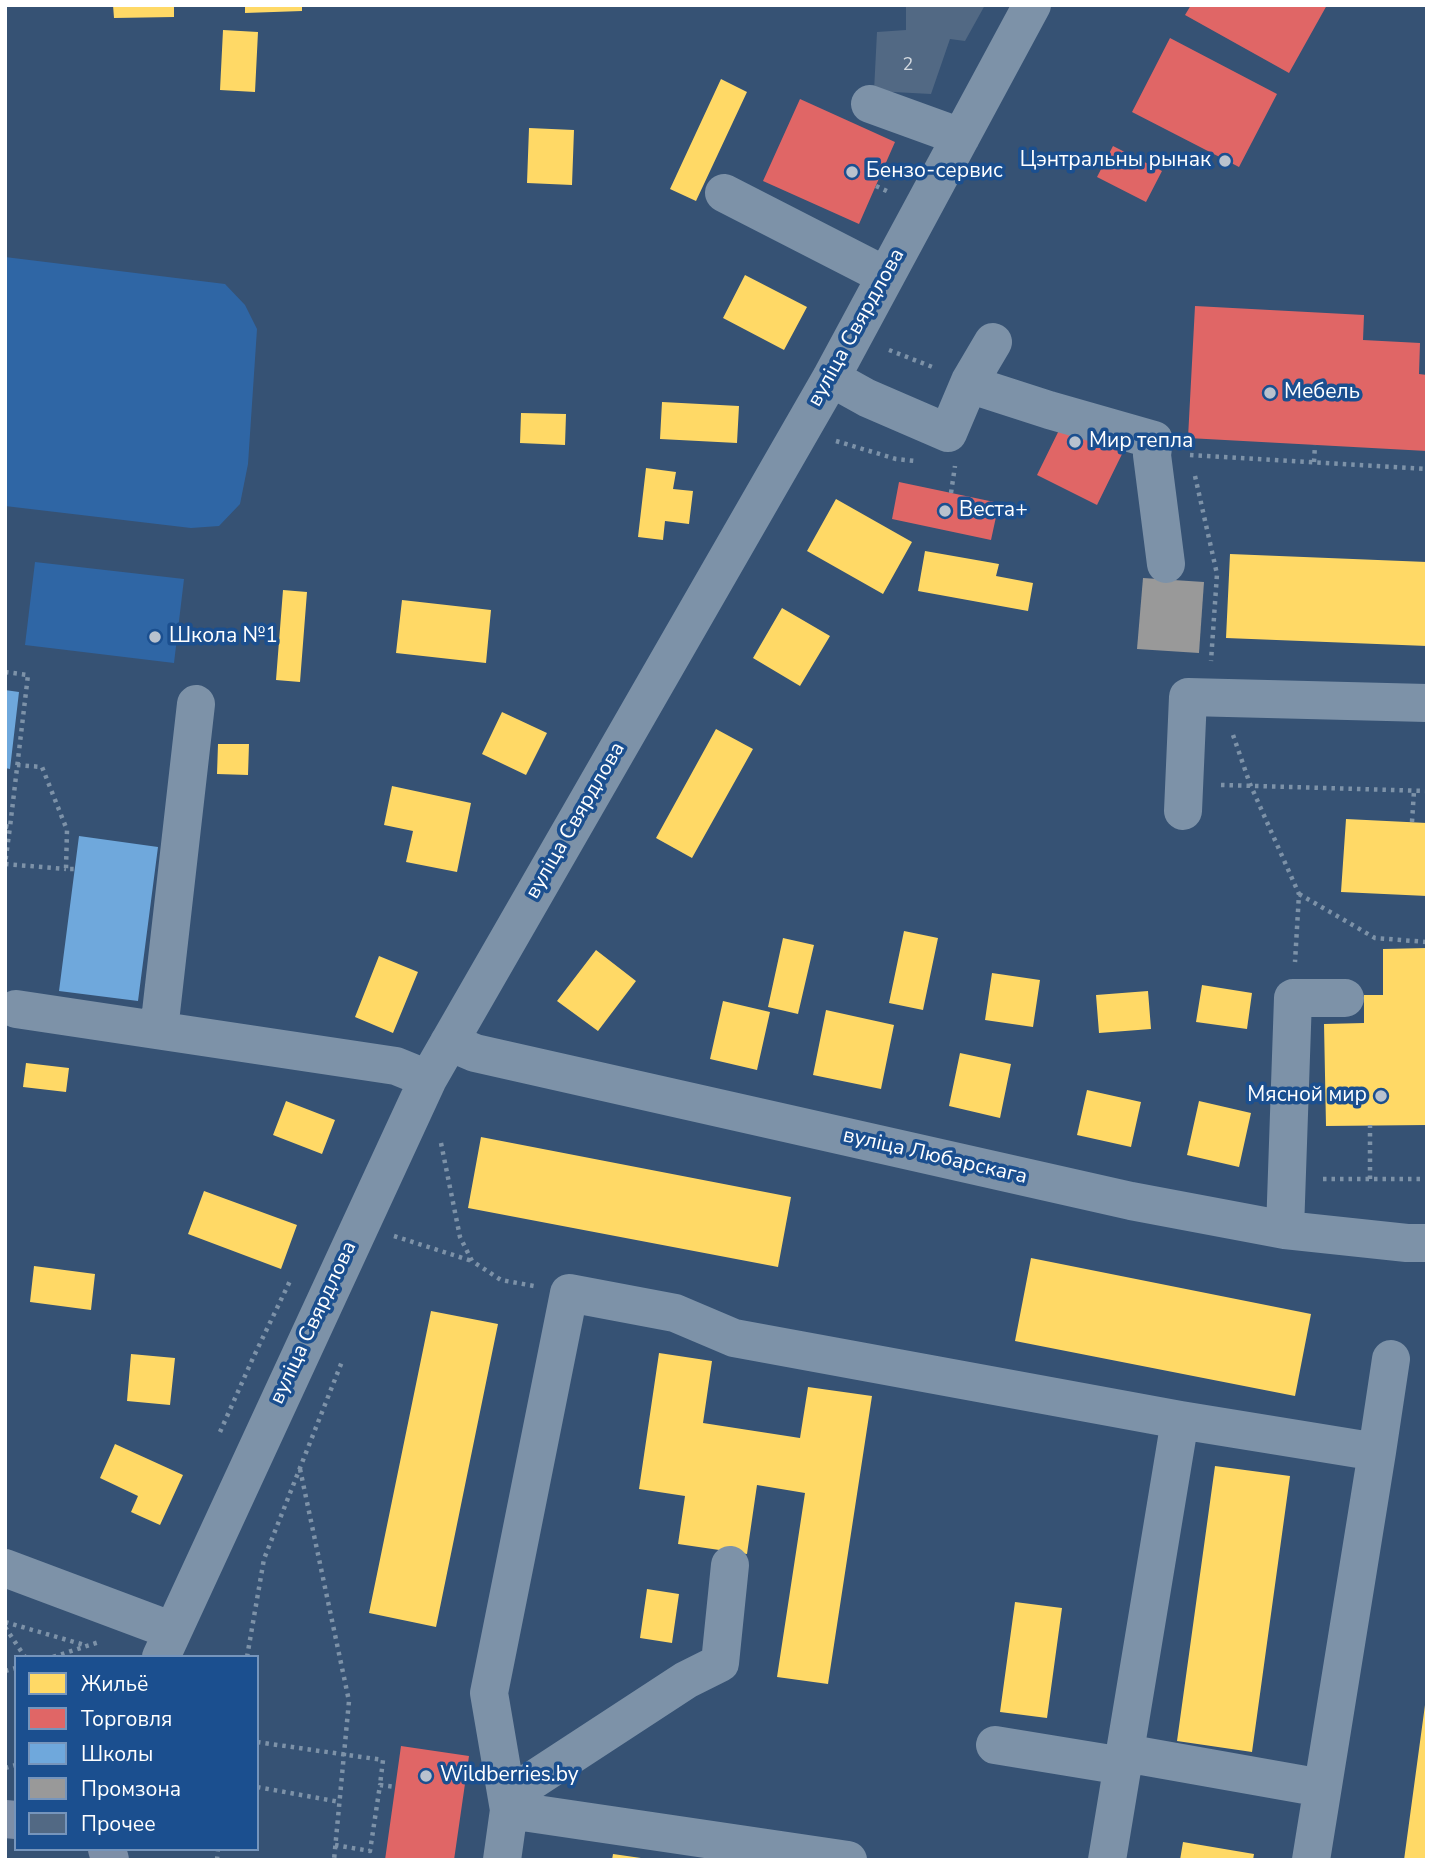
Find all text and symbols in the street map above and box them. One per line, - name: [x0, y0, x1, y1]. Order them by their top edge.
- house number: 2: [903, 55, 913, 77]
- place label: Цэнтральны рынак: [1020, 148, 1211, 174]
- marker: Цэнтральны рынак: [1217, 153, 1233, 169]
- place label: Бензо-сервис: [866, 159, 1003, 185]
- marker: Бензо-сервис: [844, 164, 860, 180]
- street label: вуліца Свярдлова: [803, 245, 911, 411]
- place label: Мебель: [1284, 380, 1360, 406]
- marker: Мебель: [1262, 385, 1278, 401]
- place label: Мир тепла: [1089, 429, 1193, 455]
- marker: Мир тепла: [1067, 434, 1083, 450]
- place label: Веста+: [959, 498, 1028, 524]
- marker: Веста+: [937, 503, 953, 519]
- place label: Школа №1: [169, 624, 278, 650]
- marker: Школа №1: [147, 629, 163, 645]
- street label: вуліца Свярдлова: [521, 738, 631, 904]
- place label: Мясной мир: [1247, 1083, 1367, 1109]
- marker: Мясной мир: [1373, 1088, 1389, 1104]
- street label: вуліца Любарскага: [840, 1124, 1030, 1190]
- street label: вуліца Свярдлова: [265, 1238, 363, 1408]
- legend: [14, 1655, 259, 1851]
- text: Жильё: [81, 1670, 148, 1698]
- text: Торговля: [81, 1705, 172, 1733]
- text: Школы: [81, 1740, 153, 1768]
- place label: Wildberries.by: [440, 1763, 579, 1789]
- marker: Wildberries.by: [418, 1768, 434, 1784]
- text: Промзона: [81, 1775, 181, 1803]
- text: Прочее: [81, 1810, 156, 1838]

